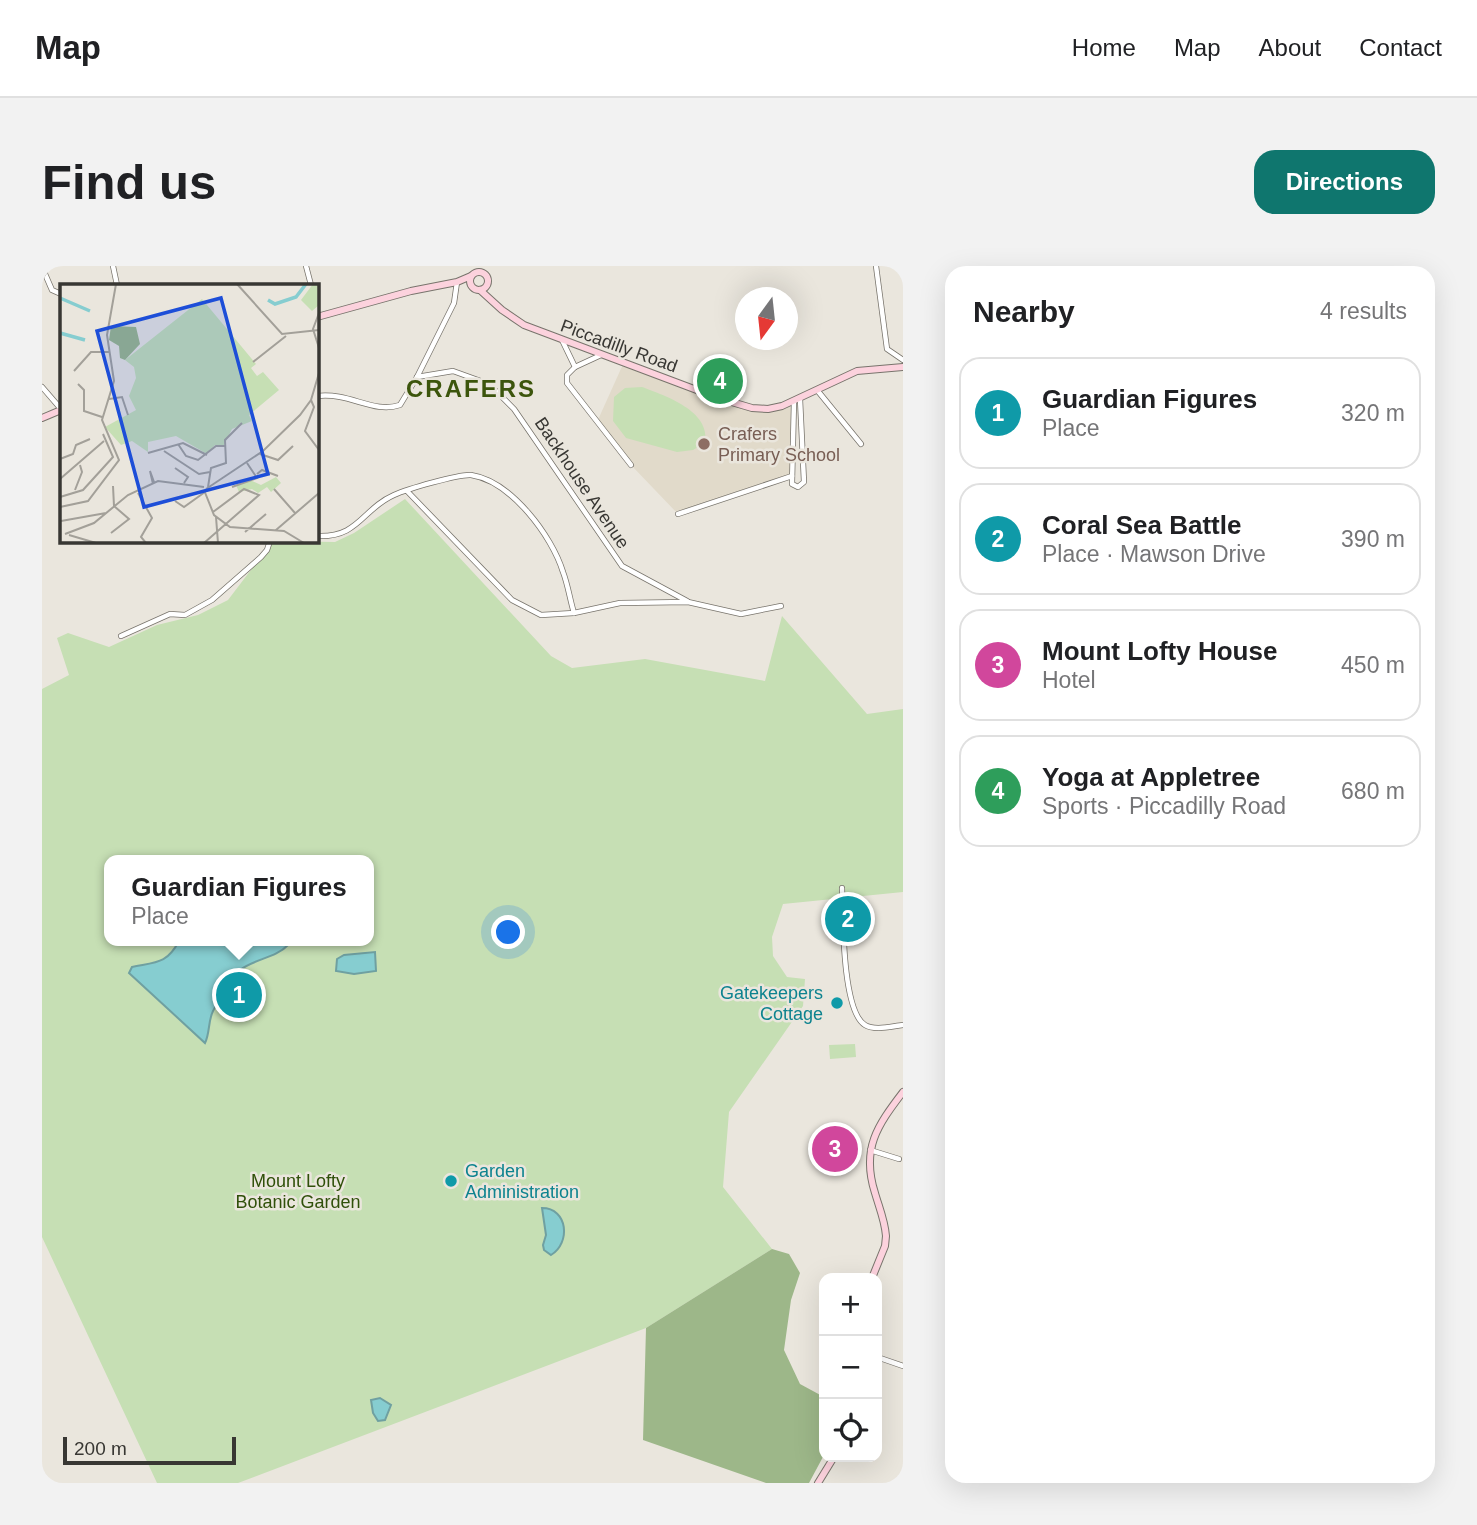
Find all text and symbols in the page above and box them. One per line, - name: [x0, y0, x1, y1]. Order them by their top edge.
- text: Map: [35, 29, 101, 66]
- text: Home: [1072, 34, 1136, 61]
- text: Map: [1174, 34, 1221, 61]
- text: About: [1259, 34, 1321, 61]
- text: Contact: [1359, 34, 1442, 61]
- button: Directions: [1254, 150, 1435, 214]
- text: Find us: [42, 155, 216, 209]
- inset map: [60, 284, 318, 542]
- north arrow: [735, 287, 798, 350]
- text: Nearby: [973, 295, 1075, 328]
- text: 4 results: [1320, 298, 1407, 324]
- street label: Piccadilly Road: [558, 316, 680, 376]
- pin: 4: [697, 355, 743, 407]
- district label: CRAFERS: [406, 375, 536, 402]
- text: Guardian Figures: [1042, 384, 1257, 414]
- text: 1: [992, 400, 1004, 426]
- text: 320 m: [1341, 400, 1405, 426]
- street label: Backhouse Avenue: [531, 414, 633, 552]
- text: Place: [1042, 415, 1100, 441]
- place label: Crafers Primary School: [718, 424, 840, 465]
- marker: Crafers Primary School: [696, 436, 712, 452]
- text: Coral Sea Battle: [1042, 510, 1241, 540]
- text: 2: [992, 526, 1004, 552]
- text: 390 m: [1341, 526, 1405, 552]
- text: Place · Mawson Drive: [1042, 541, 1266, 567]
- text: Mount Lofty House: [1042, 636, 1277, 666]
- text: 3: [992, 652, 1004, 678]
- text: 450 m: [1341, 652, 1405, 678]
- text: Hotel: [1042, 667, 1096, 693]
- text: Yoga at Appletree: [1042, 762, 1260, 792]
- text: 4: [992, 778, 1004, 804]
- text: 680 m: [1341, 778, 1405, 804]
- text: Sports · Piccadilly Road: [1042, 793, 1286, 819]
- popup: [104, 855, 374, 946]
- text: Guardian Figures: [131, 872, 347, 902]
- pin: 2: [825, 893, 871, 945]
- text: Place: [131, 903, 189, 929]
- your location: [491, 915, 525, 949]
- pin: 1: [216, 969, 262, 1021]
- place label: Gatekeepers Cottage: [720, 983, 823, 1024]
- marker: Gatekeepers Cottage: [829, 995, 845, 1011]
- pin: 3: [812, 1123, 858, 1175]
- place label: Garden Administration: [465, 1161, 579, 1202]
- park label: Mount Lofty Botanic Garden: [235, 1171, 361, 1212]
- marker: Garden Administration: [443, 1173, 459, 1189]
- map controls: [819, 1273, 882, 1462]
- button: +: [819, 1273, 882, 1336]
- button: −: [819, 1336, 882, 1399]
- button: locate: [819, 1399, 882, 1462]
- scale bar: [63, 1434, 236, 1466]
- text: 200 m: [74, 1438, 127, 1459]

